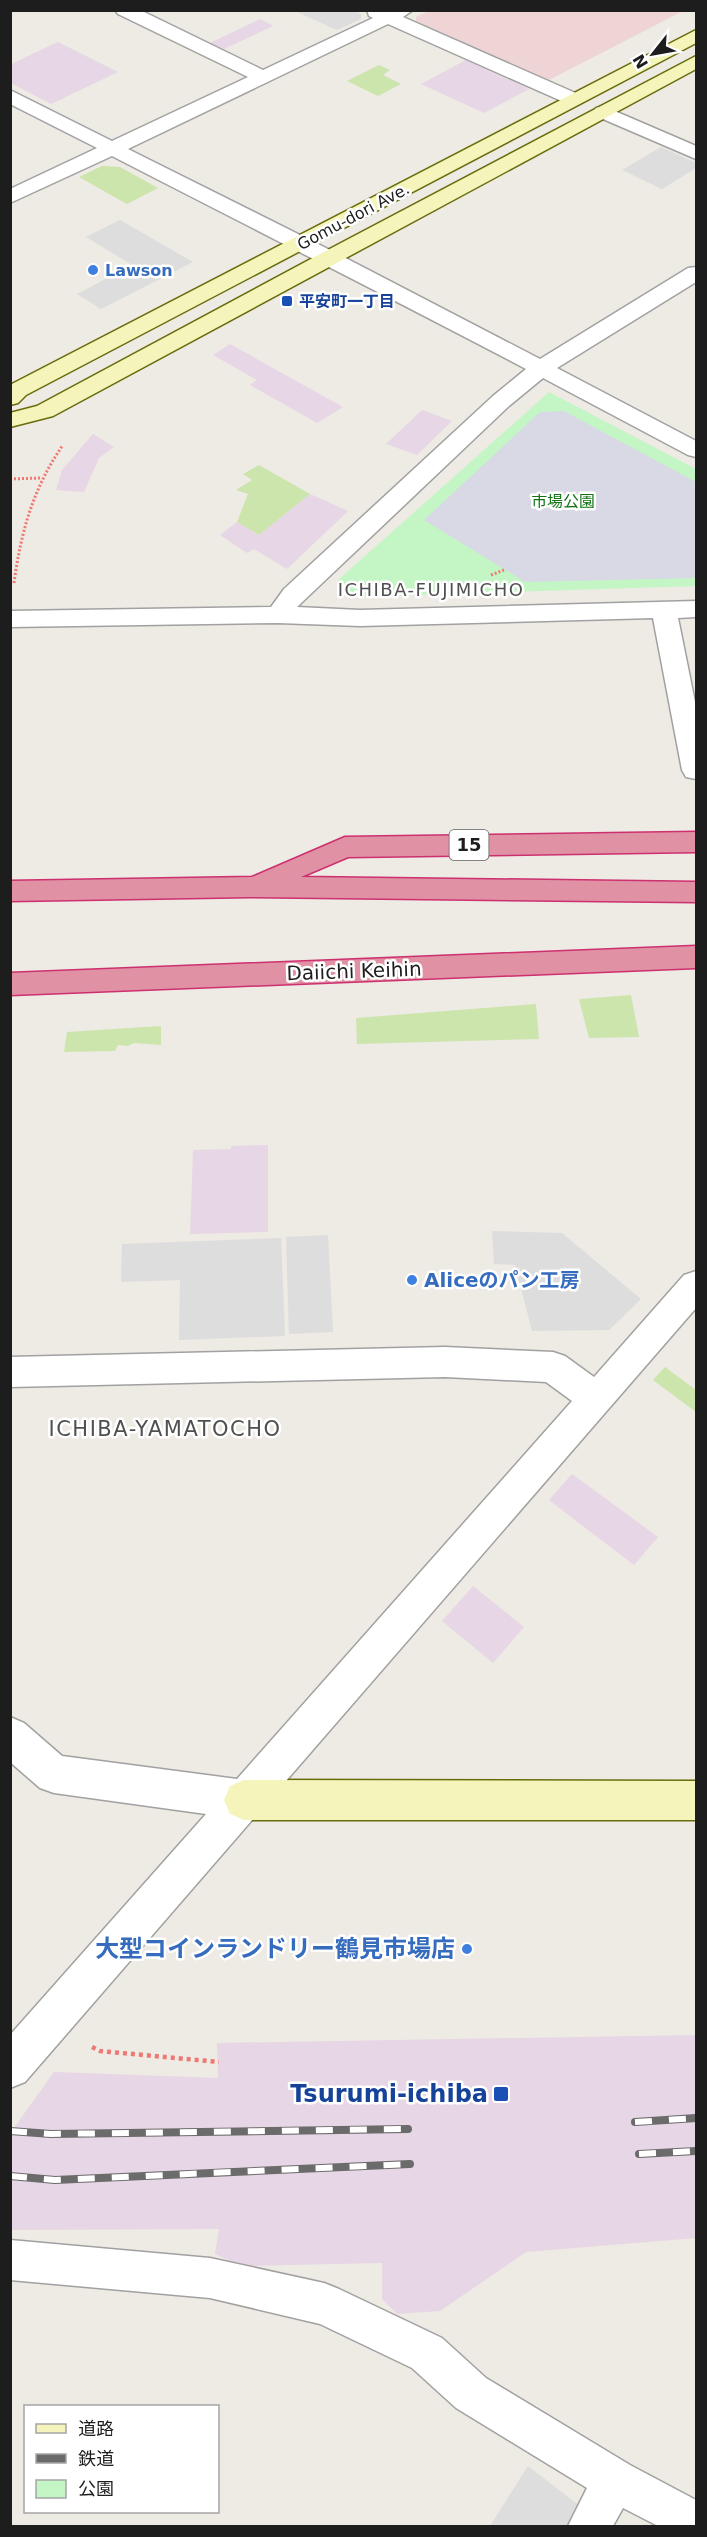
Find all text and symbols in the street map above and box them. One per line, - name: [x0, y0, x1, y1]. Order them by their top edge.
- north arrow: [623, 24, 683, 84]
- text: N: [629, 51, 652, 72]
- street label: Gomu-dori Ave.: [294, 179, 413, 254]
- place label: Lawson: [105, 261, 173, 280]
- marker: Lawson: [86, 263, 100, 277]
- place label: 平安町一丁目: [299, 292, 395, 311]
- marker: 平安町一丁目: [280, 294, 294, 308]
- park label: 市場公園: [531, 492, 595, 511]
- district label: ICHIBA-FUJIMICHO: [338, 579, 524, 600]
- road number: 15: [450, 830, 488, 860]
- street label: Daiichi Keihin: [286, 957, 422, 985]
- place label: Aliceのパン工房: [424, 1268, 580, 1292]
- marker: Aliceのパン工房: [405, 1273, 419, 1287]
- district label: ICHIBA-YAMATOCHO: [49, 1417, 282, 1441]
- place label: 大型コインランドリー鶴見市場店: [95, 1935, 455, 1963]
- marker: 大型コインランドリー鶴見市場店: [460, 1942, 474, 1956]
- place label: Tsurumi-ichiba: [290, 2080, 488, 2108]
- marker: Tsurumi-ichiba: [492, 2085, 510, 2103]
- legend: [24, 2405, 219, 2513]
- text: 道路: [78, 2418, 114, 2439]
- text: 鉄道: [78, 2448, 114, 2469]
- text: 公園: [78, 2478, 114, 2499]

